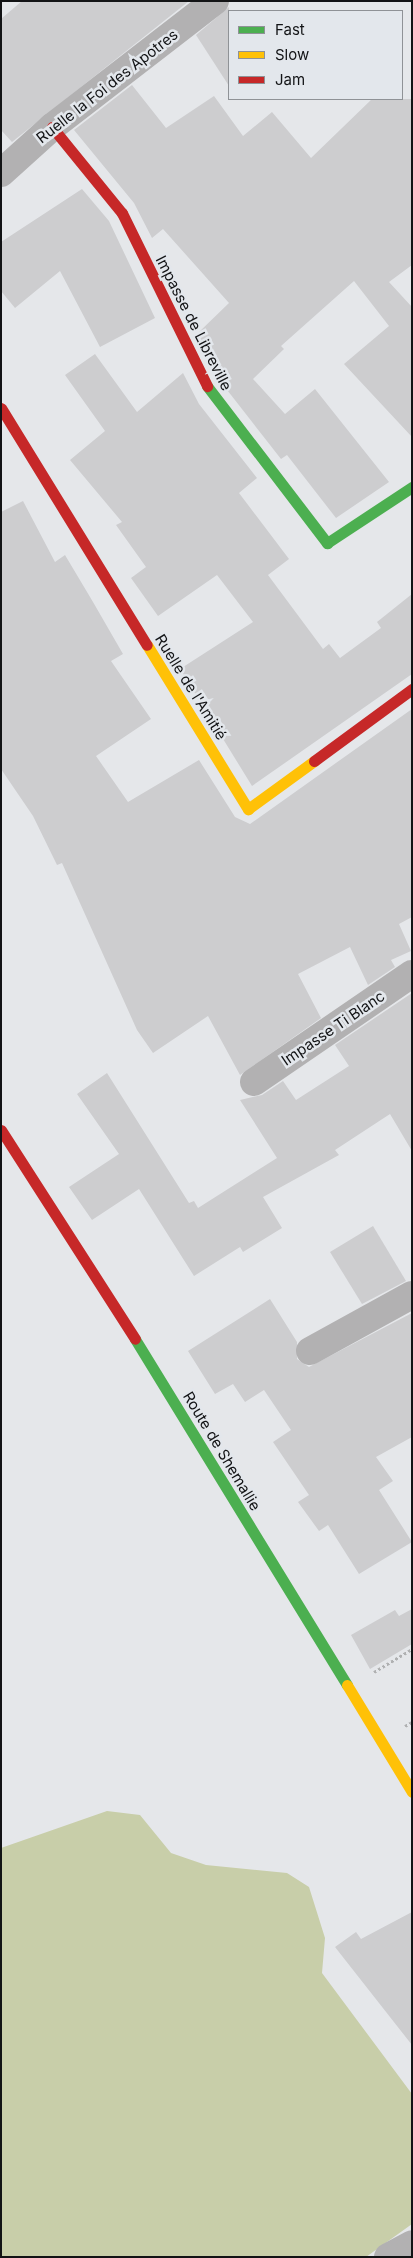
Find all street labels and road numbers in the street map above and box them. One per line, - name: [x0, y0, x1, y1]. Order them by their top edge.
- street label: Ruelle la Foi des Apotres: [33, 25, 181, 147]
- street label: Impasse de Libreville: [152, 252, 236, 394]
- street label: Ruelle de l'Amitié: [151, 631, 231, 743]
- street label: Impasse Ti Blanc: [278, 987, 388, 1069]
- street label: Route de Shemallie: [179, 1388, 265, 1514]

